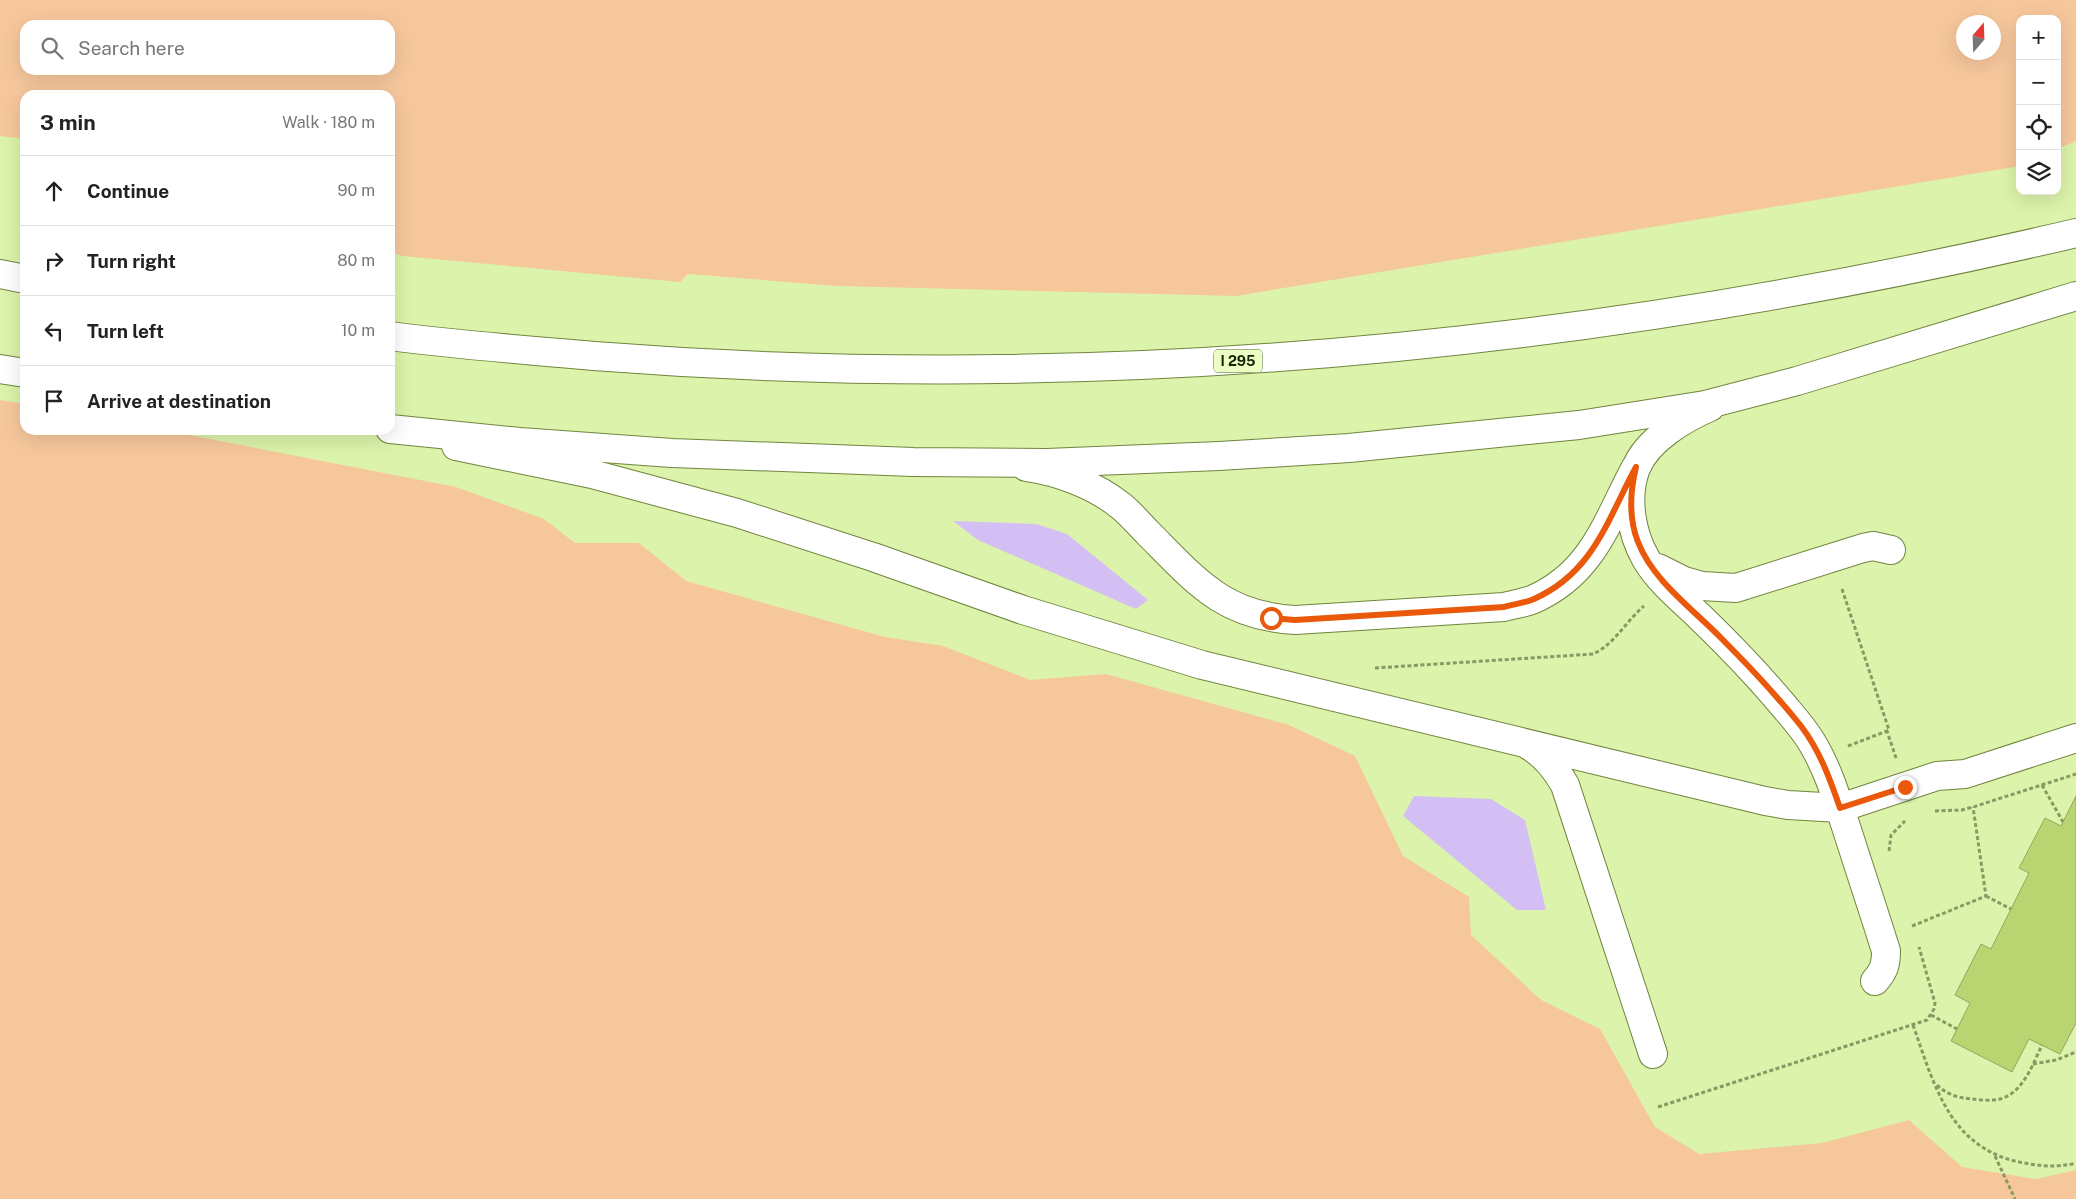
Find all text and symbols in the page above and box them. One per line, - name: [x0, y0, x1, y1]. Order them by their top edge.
- north arrow: [1956, 15, 2001, 60]
- map controls: [2016, 15, 2061, 195]
- button: +: [2016, 15, 2061, 60]
- search box: [20, 20, 395, 75]
- icon: search: [38, 34, 66, 62]
- text: Search here: [78, 37, 185, 59]
- button: −: [2016, 60, 2061, 105]
- button: locate: [2016, 105, 2061, 150]
- text: 3 min: [40, 110, 96, 135]
- text: Walk · 180 m: [282, 113, 375, 132]
- button: layers: [2016, 150, 2061, 195]
- icon: ahead: [40, 177, 68, 205]
- text: Continue: [87, 180, 169, 202]
- text: 90 m: [338, 181, 375, 200]
- icon: right: [40, 247, 68, 275]
- text: Turn right: [87, 250, 176, 272]
- text: 80 m: [337, 251, 375, 270]
- icon: left: [40, 317, 68, 345]
- text: Turn left: [87, 320, 164, 342]
- text: 10 m: [341, 321, 375, 340]
- road number: I 295: [1214, 350, 1262, 372]
- icon: arrive: [40, 387, 68, 415]
- text: Arrive at destination: [87, 390, 271, 412]
- route start: [1260, 607, 1283, 630]
- route end: [1894, 776, 1917, 799]

